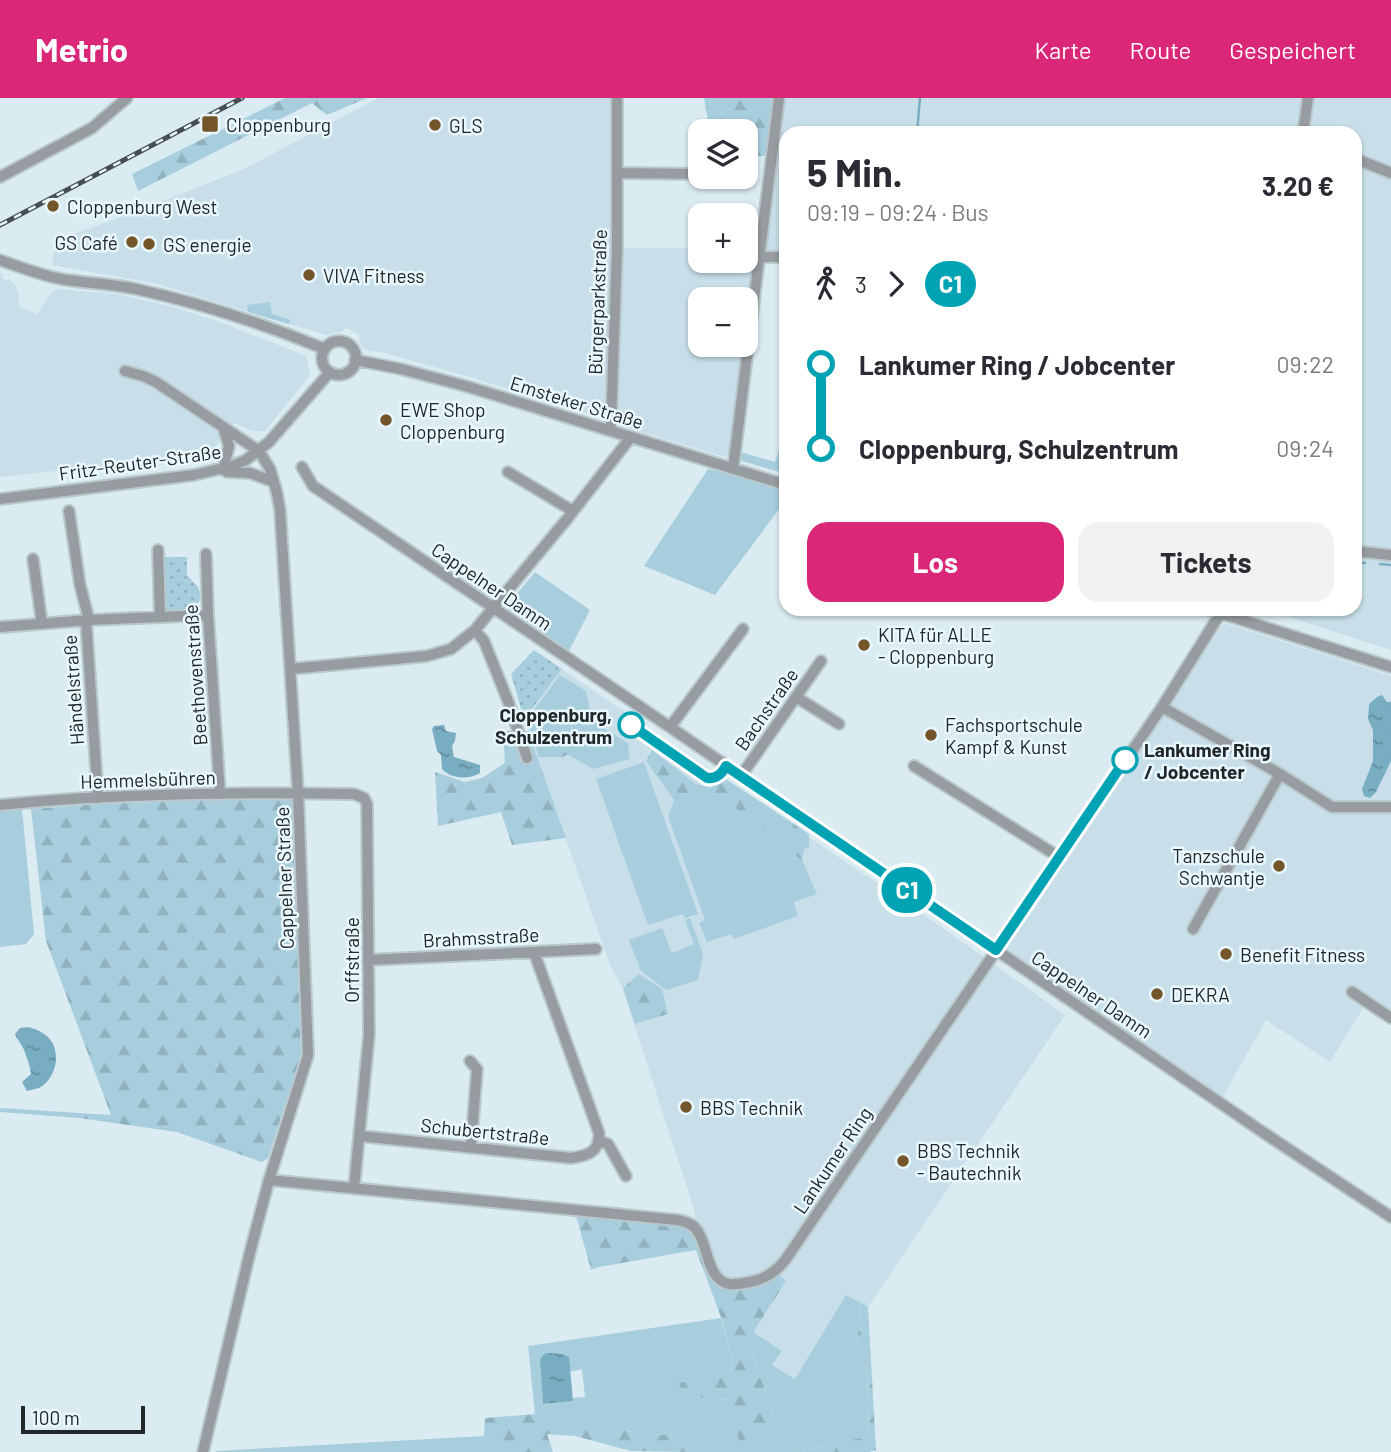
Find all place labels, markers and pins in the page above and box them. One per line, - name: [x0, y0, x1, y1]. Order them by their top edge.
- place label: Cloppenburg: [226, 113, 331, 136]
- marker: Cloppenburg: [200, 114, 220, 134]
- place label: GLS: [449, 114, 483, 137]
- marker: GLS: [427, 117, 443, 133]
- place label: Cloppenburg West: [67, 195, 217, 218]
- marker: Cloppenburg West: [45, 198, 61, 214]
- place label: GS Café: [54, 231, 118, 254]
- place label: GS energie: [163, 233, 252, 256]
- marker: GS Café: [124, 234, 140, 250]
- marker: GS energie: [141, 236, 157, 252]
- place label: VIVA Fitness: [323, 264, 424, 287]
- marker: VIVA Fitness: [301, 267, 317, 283]
- place label: EWE Shop Cloppenburg: [400, 398, 505, 443]
- marker: EWE Shop Cloppenburg: [378, 412, 394, 428]
- place label: KITA für ALLE - Cloppenburg: [878, 623, 994, 668]
- marker: KITA für ALLE - Cloppenburg: [856, 637, 872, 653]
- place label: Cloppenburg, Schulzentrum: [495, 703, 612, 748]
- marker: Cloppenburg, Schulzentrum: [618, 712, 644, 738]
- place label: Fachsportschule Kampf & Kunst: [945, 713, 1083, 758]
- marker: Fachsportschule Kampf & Kunst: [923, 727, 939, 743]
- place label: Lankumer Ring / Jobcenter: [1144, 738, 1270, 783]
- marker: Lankumer Ring / Jobcenter: [1112, 747, 1138, 773]
- place label: Tanzschule Schwantje: [1172, 844, 1265, 889]
- marker: Tanzschule Schwantje: [1271, 858, 1287, 874]
- place label: Benefit Fitness: [1240, 943, 1365, 966]
- marker: Benefit Fitness: [1218, 946, 1234, 962]
- place label: DEKRA: [1171, 983, 1230, 1006]
- marker: DEKRA: [1149, 986, 1165, 1002]
- place label: BBS Technik: [700, 1096, 803, 1119]
- marker: BBS Technik: [678, 1099, 694, 1115]
- place label: BBS Technik - Bautechnik: [917, 1139, 1021, 1184]
- marker: BBS Technik - Bautechnik: [895, 1153, 911, 1169]

